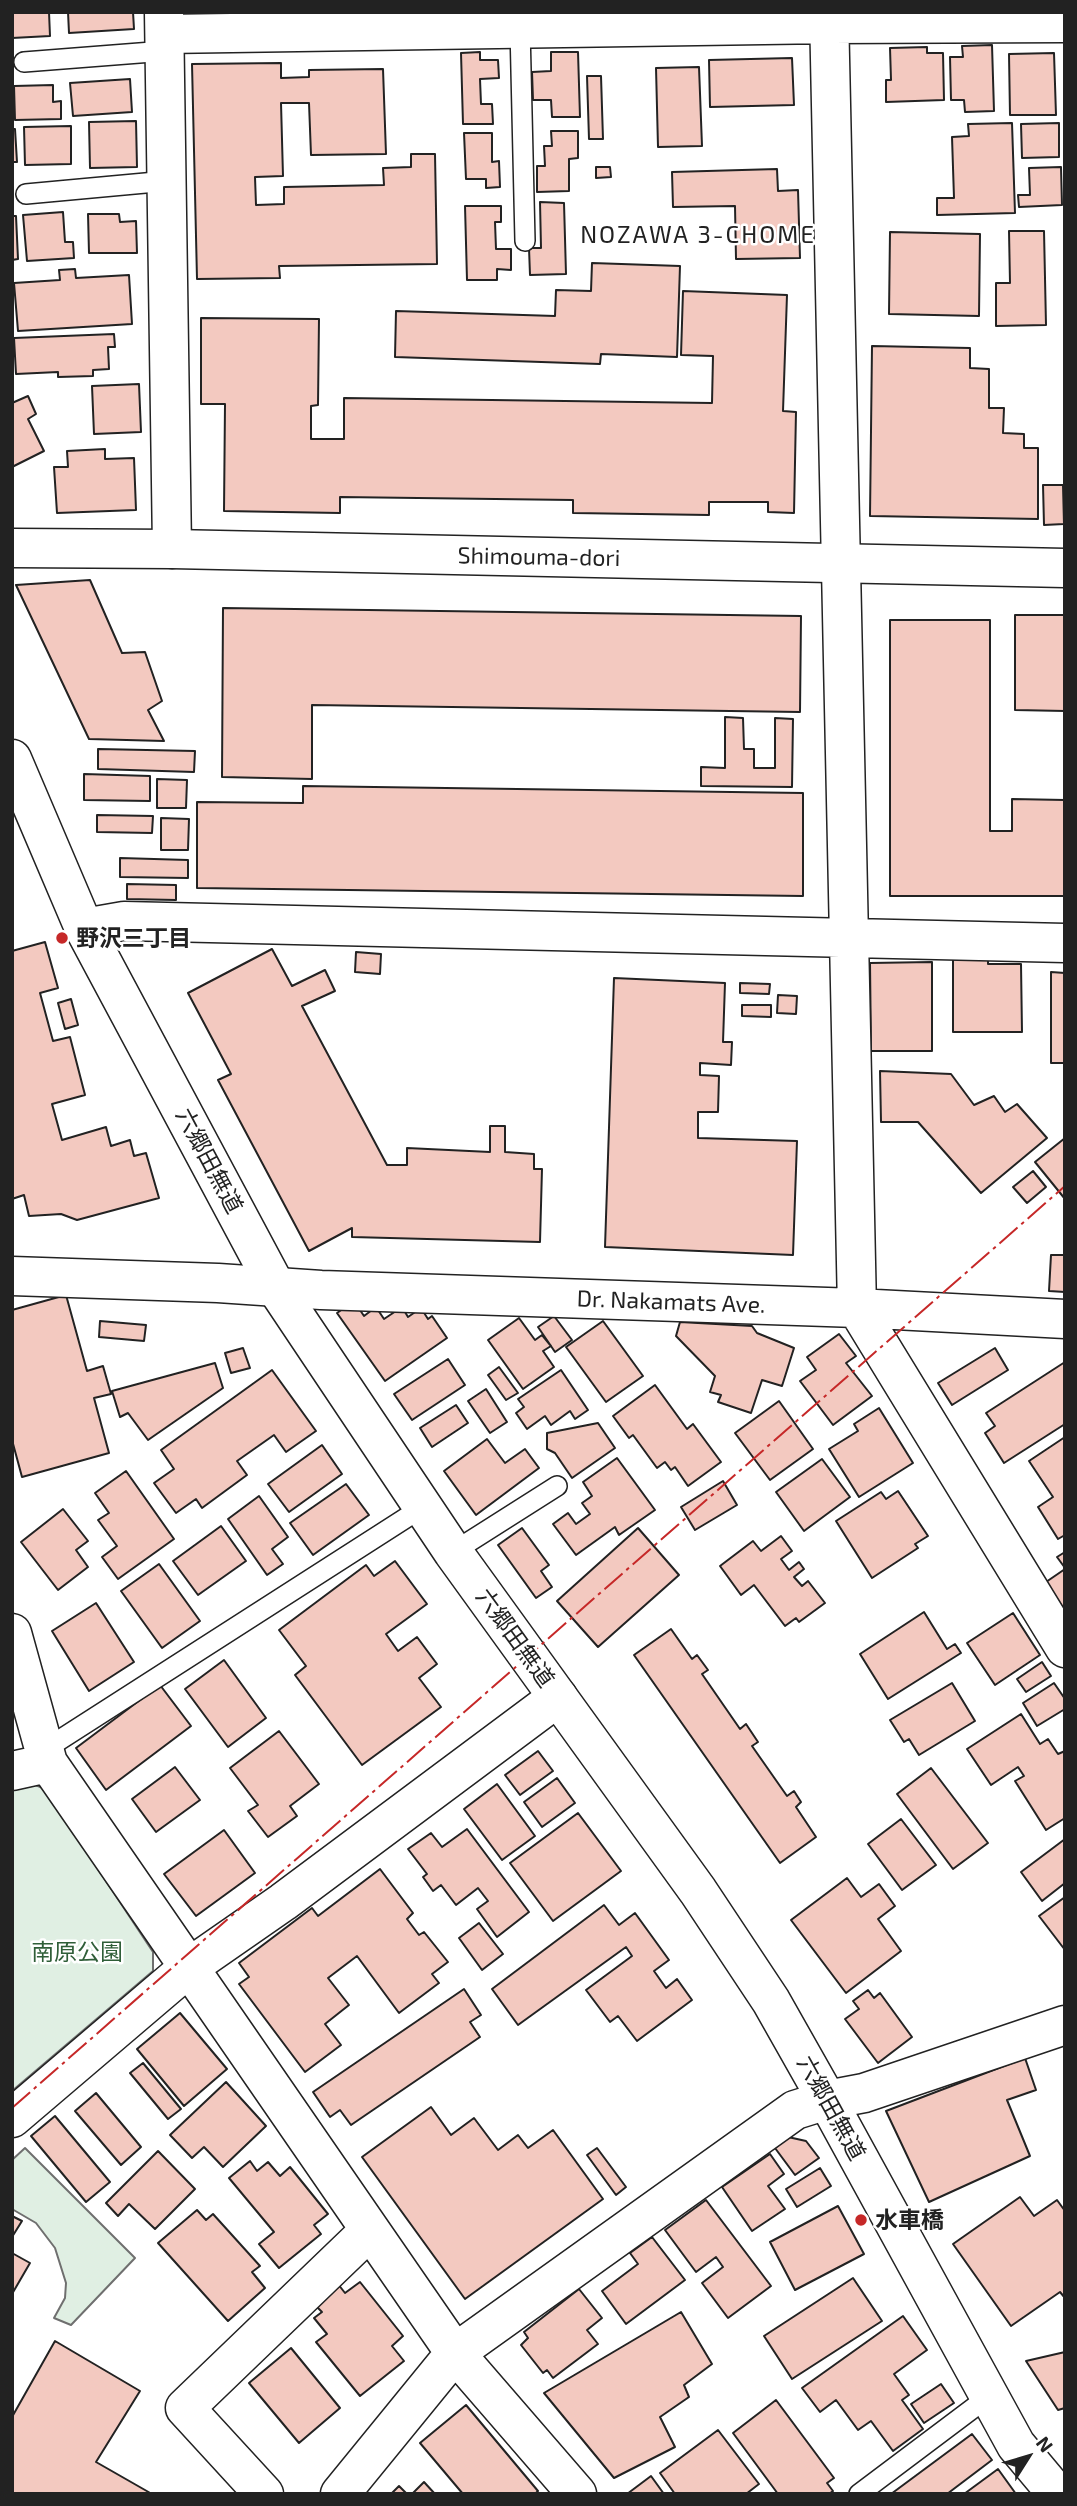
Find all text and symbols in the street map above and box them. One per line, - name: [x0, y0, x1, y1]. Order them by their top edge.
- district label: NOZAWA 3-CHOME: [582, 221, 814, 249]
- street label: Shimouma-dori: [457, 542, 621, 572]
- place label: 野沢三丁目: [76, 924, 191, 952]
- marker: 野沢三丁目: [54, 930, 70, 946]
- street label: 六郷田無道: [170, 1104, 248, 1218]
- street label: Dr. Nakamats Ave.: [576, 1285, 766, 1319]
- street label: 六郷田無道: [470, 1583, 560, 1693]
- park label: 南原公園: [31, 1938, 123, 1966]
- street label: 六郷田無道: [791, 2051, 871, 2165]
- place label: 水車橋: [875, 2206, 944, 2234]
- marker: 水車橋: [853, 2212, 869, 2228]
- north arrow: [993, 2422, 1063, 2492]
- text: N: [1032, 2432, 1058, 2456]

